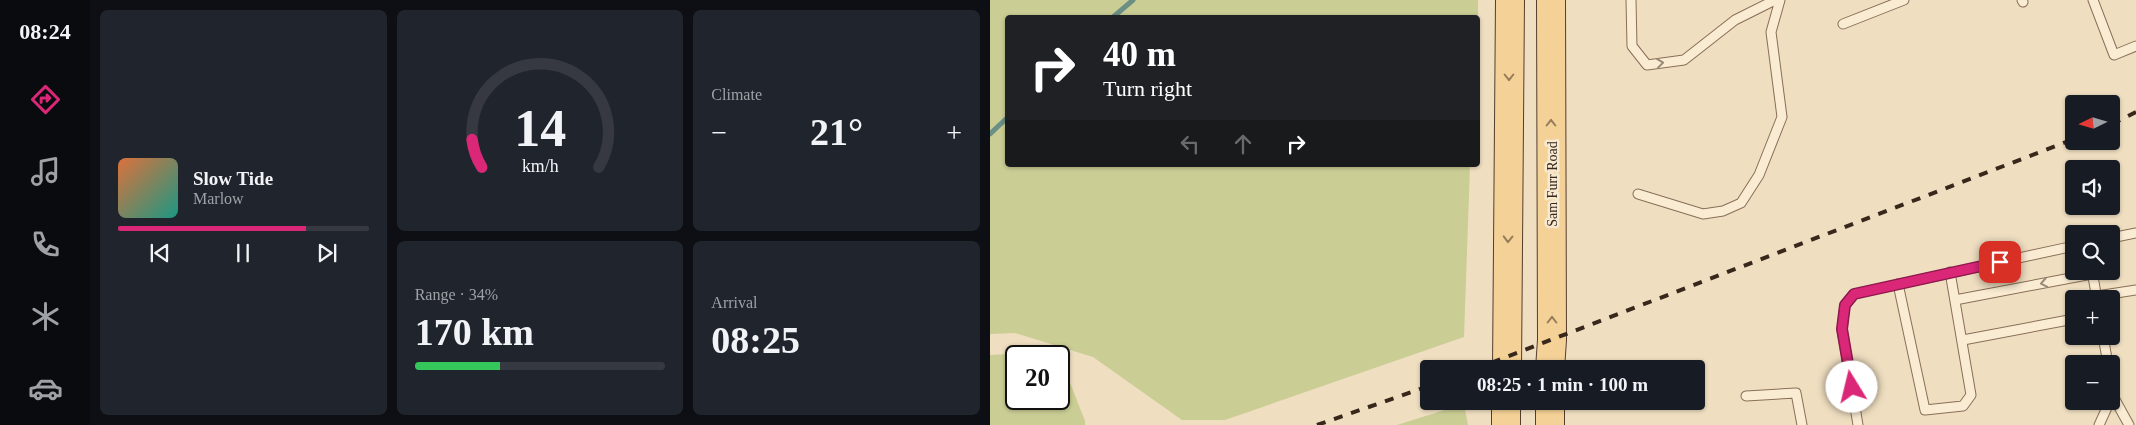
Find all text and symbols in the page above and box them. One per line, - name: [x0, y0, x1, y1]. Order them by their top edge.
- text: 08:24: [19, 19, 71, 44]
- icon: right: [1020, 35, 1085, 100]
- text: 40 m: [1103, 35, 1176, 74]
- one-way arrow: [1657, 58, 1665, 69]
- one-way arrow: [1504, 74, 1514, 81]
- text: Turn right: [1103, 76, 1192, 101]
- icon: directions: [28, 82, 63, 117]
- text: Climate: [711, 86, 762, 103]
- north arrow: [2065, 95, 2120, 150]
- map controls: [2065, 95, 2120, 410]
- text: 14: [514, 100, 566, 157]
- text: 21°: [810, 111, 863, 153]
- text: −: [711, 117, 727, 148]
- text: +: [946, 117, 962, 148]
- one-way arrow: [1546, 118, 1556, 126]
- icon: left: [1176, 130, 1204, 158]
- icon: ahead: [1229, 130, 1257, 158]
- icon: right: [1282, 130, 1310, 158]
- street label: Sam Furr Road: [1545, 141, 1560, 227]
- icon: music: [28, 154, 63, 189]
- text: km/h: [522, 156, 558, 176]
- button: sound: [2065, 160, 2120, 215]
- text: Slow Tide: [193, 168, 273, 189]
- text: Marlow: [193, 190, 244, 207]
- button: search: [2065, 225, 2120, 280]
- icon: phone: [28, 227, 63, 262]
- one-way arrow: [1503, 236, 1513, 244]
- icon: previous: [146, 239, 174, 267]
- icon: pause: [229, 239, 257, 267]
- icon: next: [313, 239, 341, 267]
- pin: [1979, 241, 2021, 283]
- icon: arrive: [1986, 248, 2014, 276]
- one-way arrow: [2040, 277, 2049, 287]
- text: Range · 34%: [415, 286, 498, 303]
- button: +: [2065, 290, 2120, 345]
- text: Arrival: [711, 294, 758, 311]
- icon: climate: [28, 299, 63, 334]
- text: 170 km: [415, 311, 534, 353]
- one-way arrow: [1547, 316, 1557, 324]
- text: 08:25: [711, 319, 800, 361]
- speed limit sign: 20: [1005, 345, 1070, 410]
- button: −: [2065, 355, 2120, 410]
- position arrow: [1825, 360, 1877, 412]
- icon: car: [28, 371, 63, 406]
- text: 08:25 · 1 min · 100 m: [1477, 374, 1648, 395]

